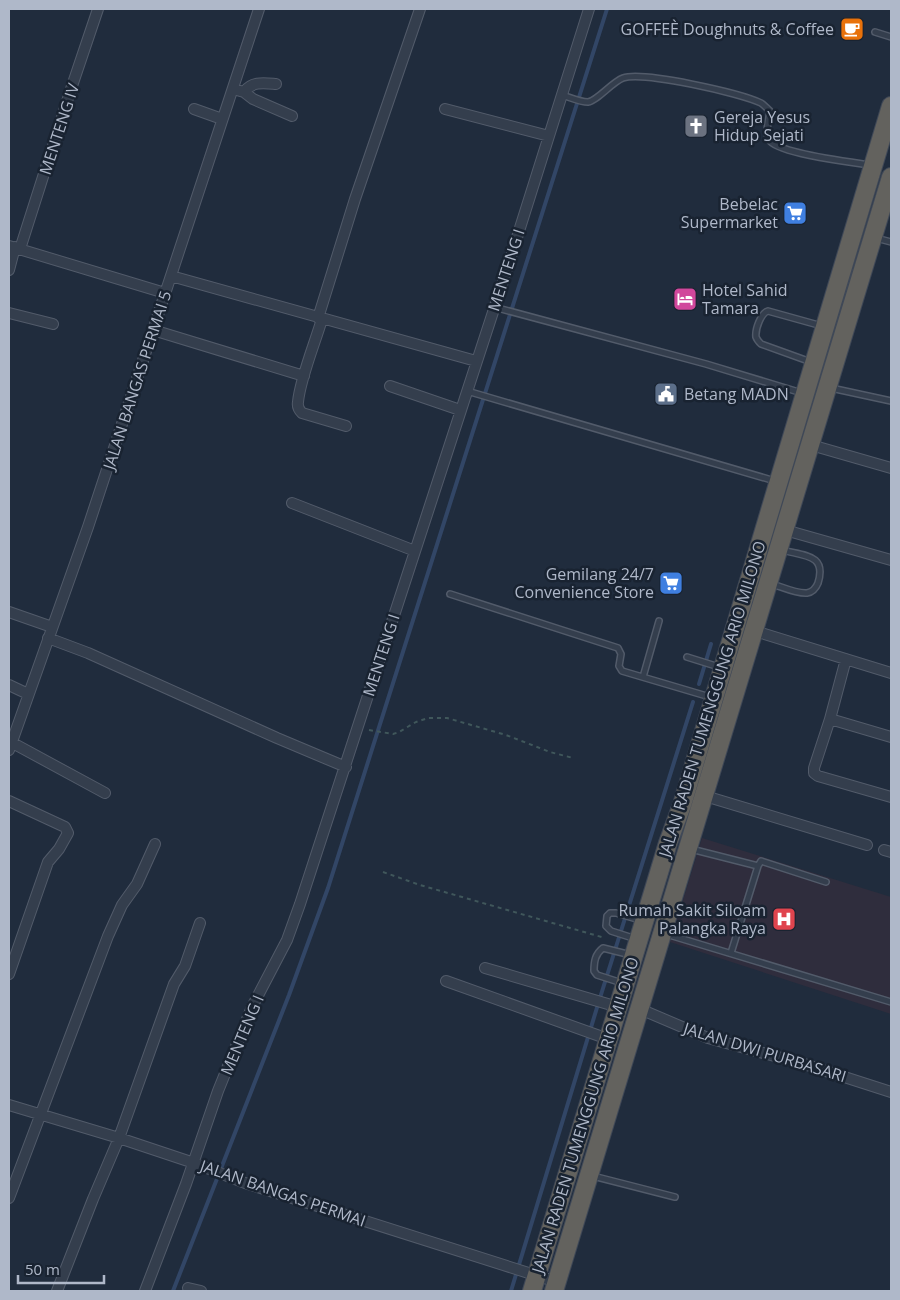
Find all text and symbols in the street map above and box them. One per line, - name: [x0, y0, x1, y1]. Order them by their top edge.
- cafe icon: GOFFEÈ Doughnuts & Coffee: [839, 16, 865, 42]
- place label: GOFFEÈ Doughnuts & Coffee: [621, 18, 834, 40]
- street label: MENTENG IV: [34, 80, 84, 178]
- place label: Gereja Yesus Hidup Sejati: [714, 106, 810, 146]
- church icon: Gereja Yesus Hidup Sejati: [683, 113, 709, 139]
- place label: Bebelac Supermarket: [681, 193, 778, 233]
- supermarket icon: Bebelac Supermarket: [782, 200, 808, 226]
- street label: MENTENG I: [482, 226, 530, 314]
- place label: Hotel Sahid Tamara: [702, 279, 788, 319]
- hotel icon: Hotel Sahid Tamara: [672, 286, 698, 312]
- street label: JALAN BANGAS PERMAI 5: [97, 288, 176, 474]
- public building icon: Betang MADN: [653, 381, 679, 407]
- place label: Betang MADN: [684, 383, 789, 405]
- street label: JALAN RADEN TUMENGGUNG ARIO MILONO: [653, 538, 771, 862]
- place label: Gemilang 24/7 Convenience Store: [514, 563, 654, 603]
- supermarket icon: Gemilang 24/7 Convenience Store: [658, 570, 684, 596]
- street label: MENTENG I: [357, 611, 405, 699]
- place label: Rumah Sakit Siloam Palangka Raya: [618, 899, 766, 939]
- hospital icon: Rumah Sakit Siloam Palangka Raya: [771, 906, 797, 932]
- street label: JALAN RADEN TUMENGGUNG ARIO MILONO: [526, 954, 644, 1278]
- street label: MENTENG I: [215, 991, 269, 1079]
- street label: JALAN DWI PURBASARI: [679, 1016, 849, 1087]
- street label: JALAN BANGAS PERMAI: [195, 1154, 369, 1232]
- scale bar: [18, 1252, 104, 1284]
- text: 50 m: [25, 1259, 60, 1279]

